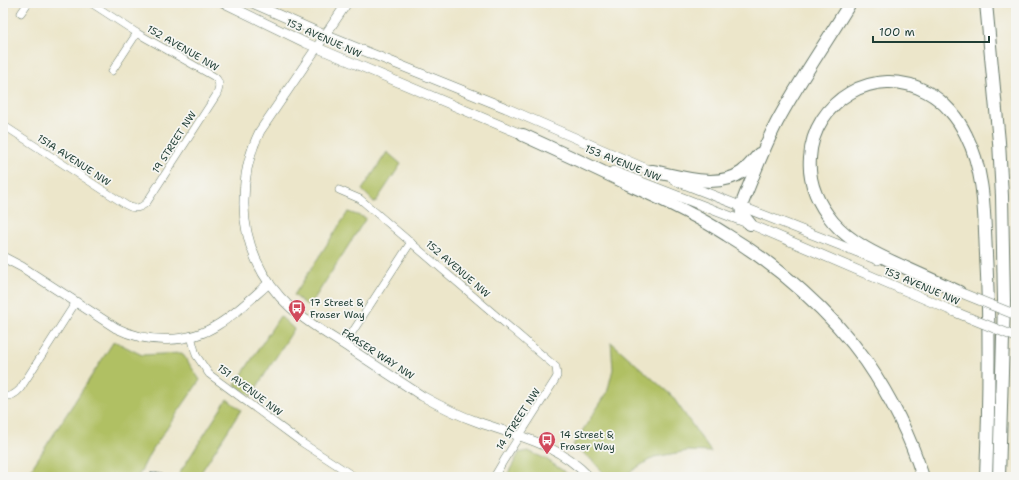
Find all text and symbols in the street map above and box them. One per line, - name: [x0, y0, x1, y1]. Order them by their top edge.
- street label: 153 AVENUE NW: [284, 16, 364, 61]
- scale bar: [873, 18, 989, 44]
- street label: 152 AVENUE NW: [145, 22, 222, 74]
- text: 100 m: [879, 24, 915, 40]
- street label: 19 STREET NW: [149, 108, 199, 176]
- street label: 151A AVENUE NW: [35, 131, 114, 189]
- street label: 153 AVENUE NW: [583, 142, 663, 184]
- street label: 152 AVENUE NW: [423, 238, 493, 301]
- street label: 153 AVENUE NW: [882, 264, 962, 308]
- place label: 17 Street & Fraser Way: [310, 296, 365, 321]
- bus stop icon: 17 Street & Fraser Way: [287, 298, 307, 323]
- street label: FRASER WAY NW: [339, 326, 417, 383]
- street label: 151 AVENUE NW: [215, 361, 285, 419]
- street label: 14 STREET NW: [493, 385, 543, 452]
- place label: 14 Street & Fraser Way: [560, 428, 615, 453]
- bus stop icon: 14 Street & Fraser Way: [537, 430, 557, 455]

